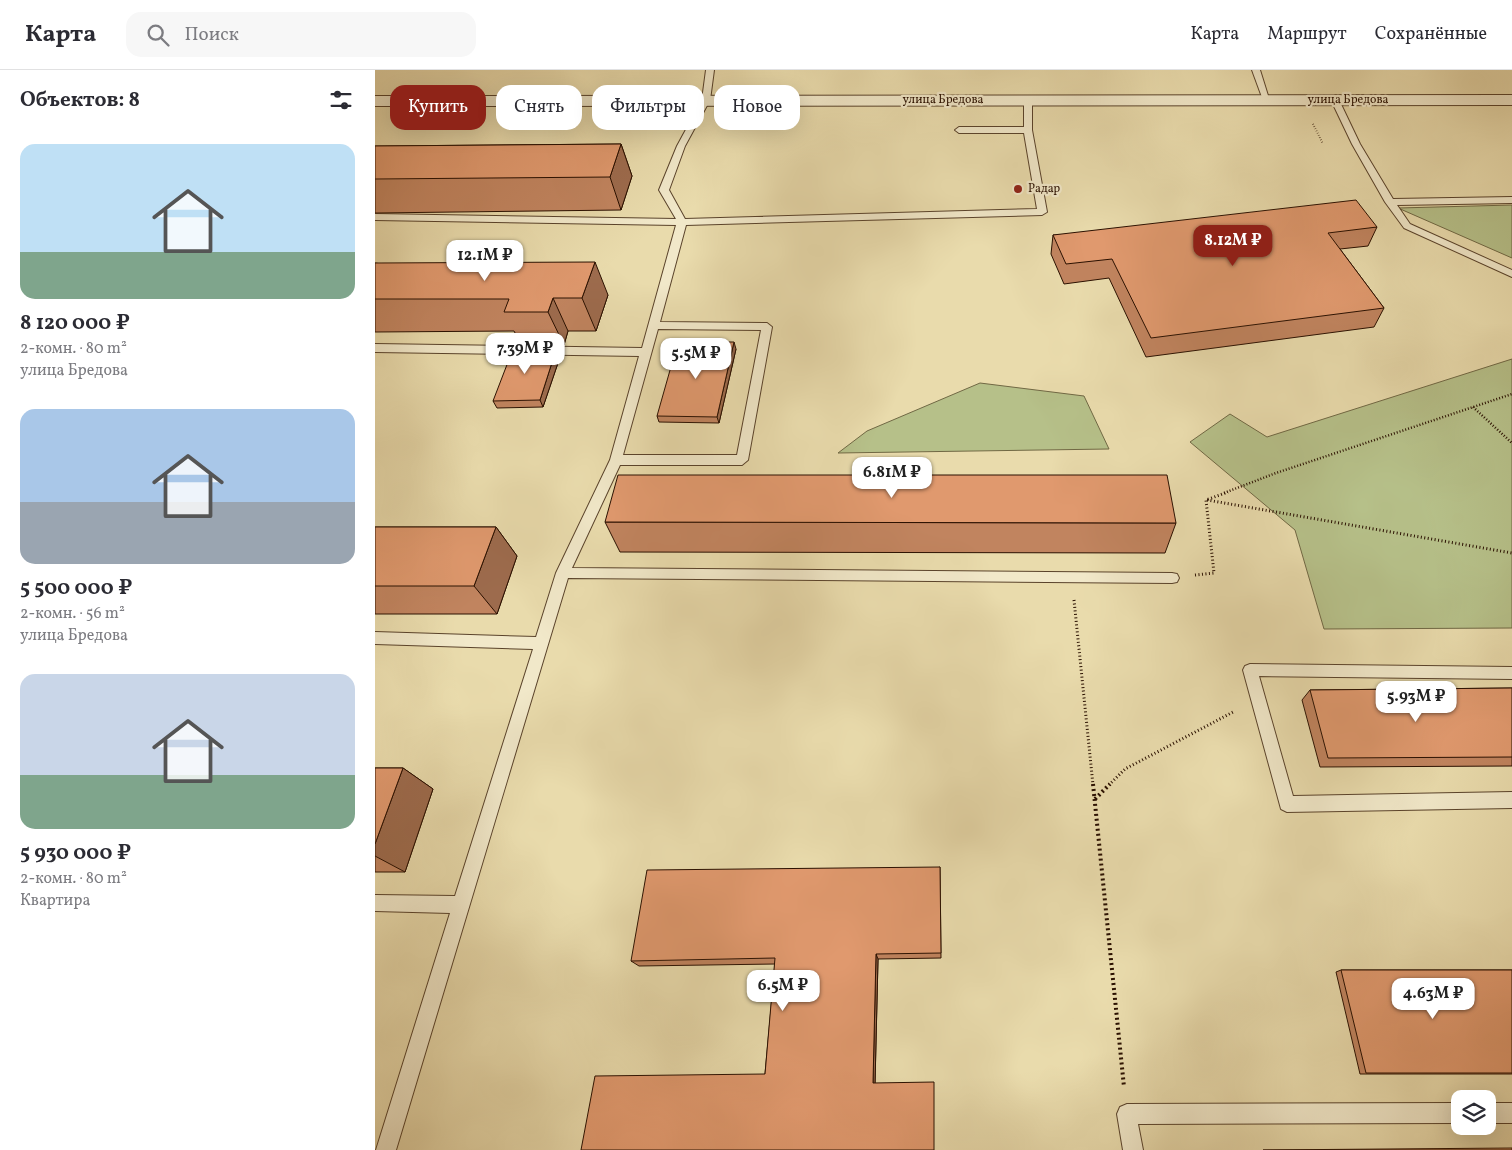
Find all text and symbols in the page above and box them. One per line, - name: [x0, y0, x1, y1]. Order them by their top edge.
- search box: [126, 12, 476, 57]
- text: Карта: [25, 18, 96, 52]
- icon: search: [144, 21, 172, 49]
- text: Поиск: [184, 22, 239, 48]
- text: Карта: [1190, 22, 1239, 47]
- text: Маршрут: [1267, 22, 1347, 47]
- text: Сохранённые: [1375, 22, 1487, 47]
- chip: Купить: [390, 85, 486, 130]
- chip: Снять: [496, 85, 582, 130]
- chip: Фильтры: [592, 85, 704, 130]
- chip: Новое: [714, 85, 800, 130]
- text: Объектов: 8: [20, 86, 140, 115]
- icon: filters: [327, 86, 355, 114]
- street label: улица Бредова: [902, 92, 984, 108]
- street label: улица Бредова: [1307, 92, 1389, 108]
- icon: home: [143, 176, 233, 266]
- place label: Радар: [1028, 181, 1060, 197]
- marker: Радар: [1012, 183, 1024, 195]
- pin: 8.12M ₽: [1187, 224, 1279, 267]
- text: 8.12M ₽: [1204, 230, 1262, 252]
- pin: 12.1M ₽: [439, 240, 531, 282]
- text: 12.1M ₽: [457, 245, 513, 267]
- text: 8 120 000 ₽: [20, 309, 130, 338]
- pin: 7.39M ₽: [479, 332, 571, 375]
- text: 2-комн. · 80 m²: [20, 338, 127, 360]
- text: 7.39M ₽: [497, 338, 553, 360]
- pin: 5.5M ₽: [655, 338, 737, 380]
- text: 5.5M ₽: [671, 343, 721, 365]
- text: улица Бредова: [20, 360, 128, 382]
- icon: home: [143, 441, 233, 531]
- pin: 6.81M ₽: [846, 456, 938, 499]
- text: 6.81M ₽: [863, 462, 921, 484]
- text: 5 500 000 ₽: [20, 574, 132, 603]
- text: 2-комн. · 56 m²: [20, 603, 125, 625]
- text: улица Бредова: [20, 625, 128, 647]
- pin: 5.93M ₽: [1370, 680, 1462, 723]
- text: 5.93M ₽: [1387, 686, 1445, 708]
- icon: home: [143, 706, 233, 796]
- text: 5 930 000 ₽: [20, 839, 131, 868]
- text: 2-комн. · 80 m²: [20, 868, 127, 890]
- text: Квартира: [20, 890, 90, 912]
- pin: 6.5M ₽: [742, 970, 824, 1012]
- text: 6.5M ₽: [758, 975, 808, 997]
- pin: 4.63M ₽: [1387, 978, 1479, 1020]
- text: 4.63M ₽: [1403, 983, 1463, 1005]
- map controls: [1451, 1090, 1496, 1135]
- button: layers: [1451, 1090, 1496, 1135]

